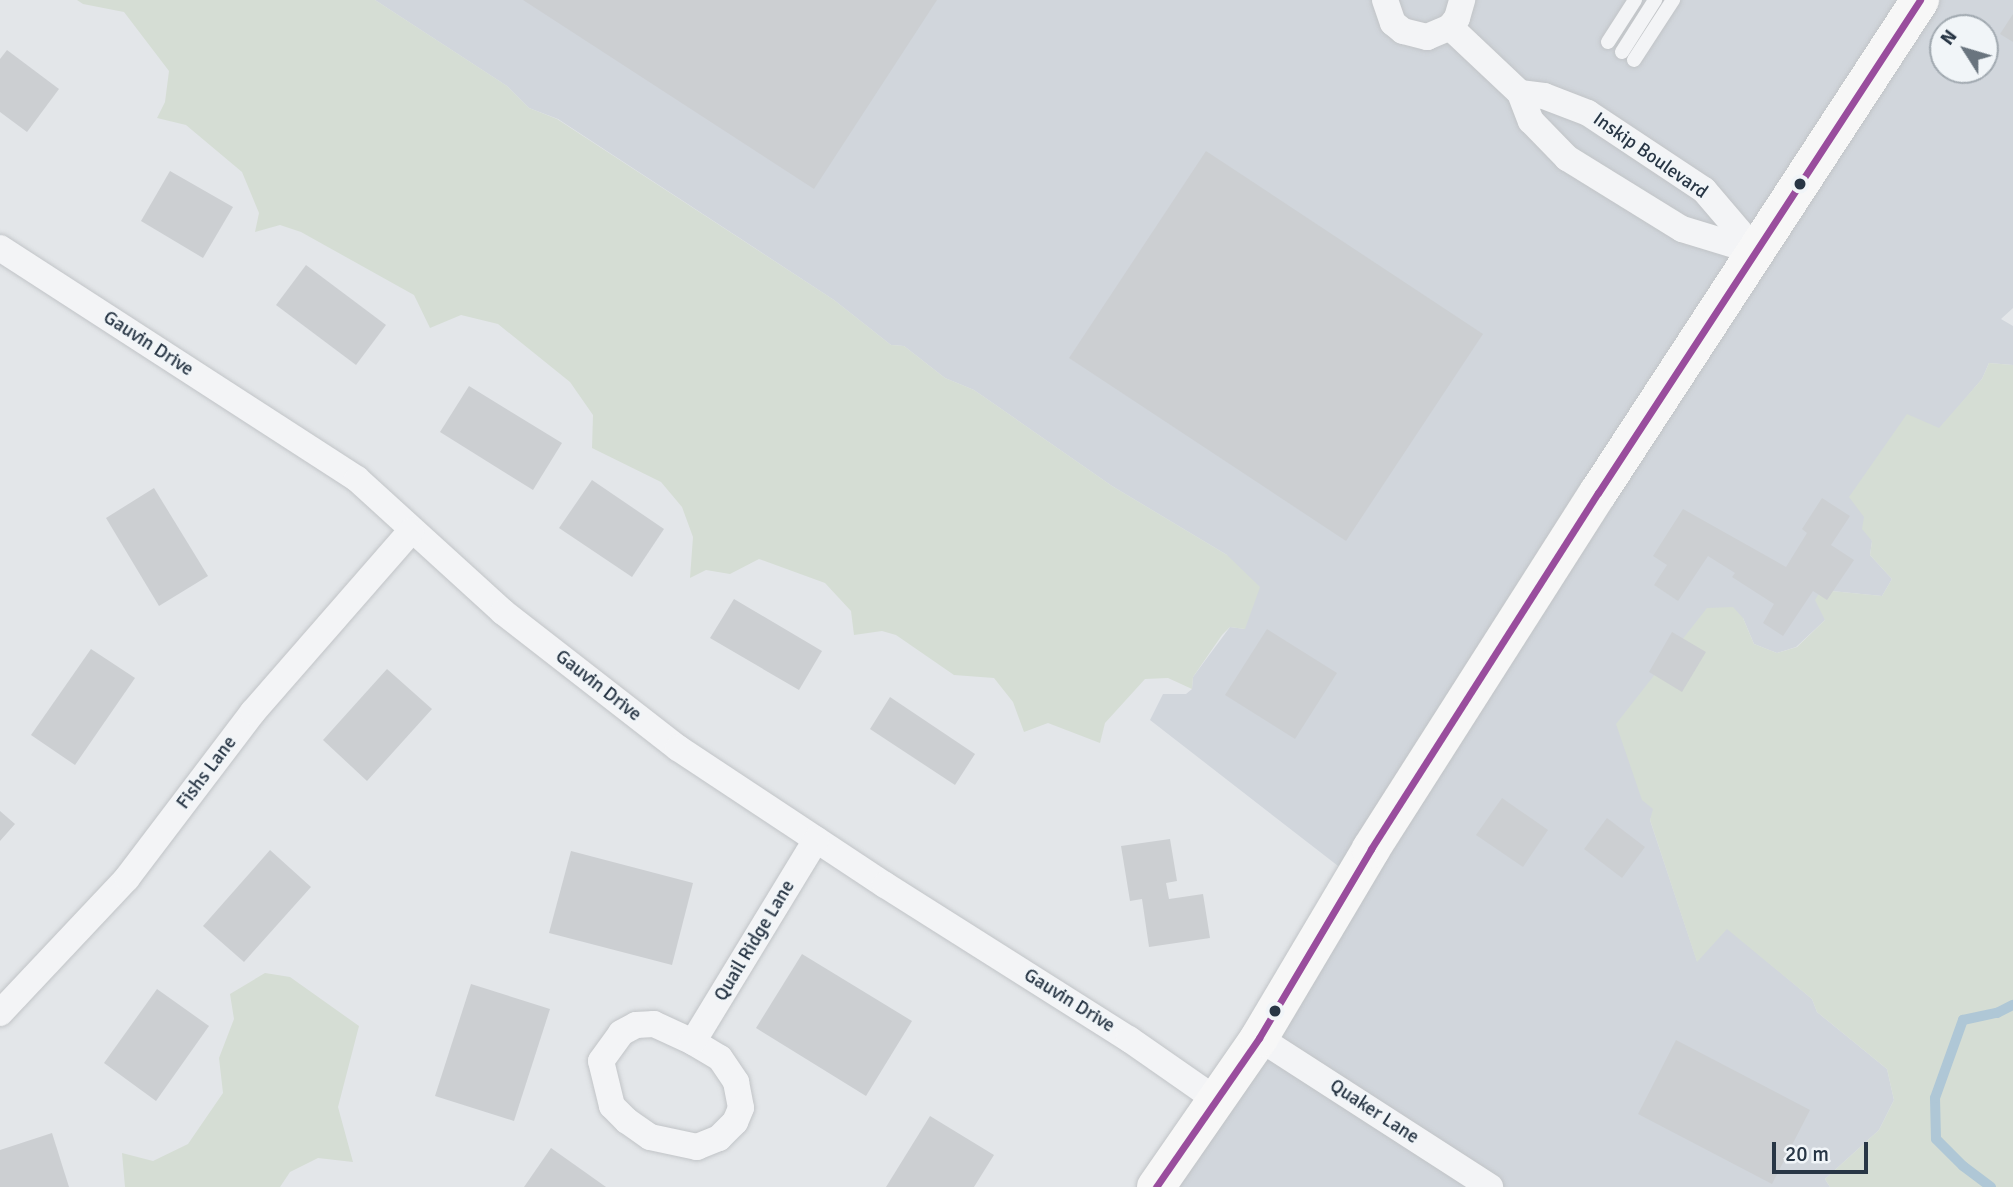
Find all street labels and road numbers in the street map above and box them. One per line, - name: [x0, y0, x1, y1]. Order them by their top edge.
- street label: Inskip Boulevard: [1588, 108, 1712, 204]
- street label: Gauvin Drive: [99, 306, 197, 382]
- street label: Gauvin Drive: [550, 645, 646, 727]
- street label: Fishs Lane: [172, 732, 242, 814]
- street label: Quail Ridge Lane: [710, 876, 800, 1006]
- street label: Gauvin Drive: [1019, 964, 1119, 1038]
- street label: Quaker Lane: [1325, 1075, 1423, 1149]

